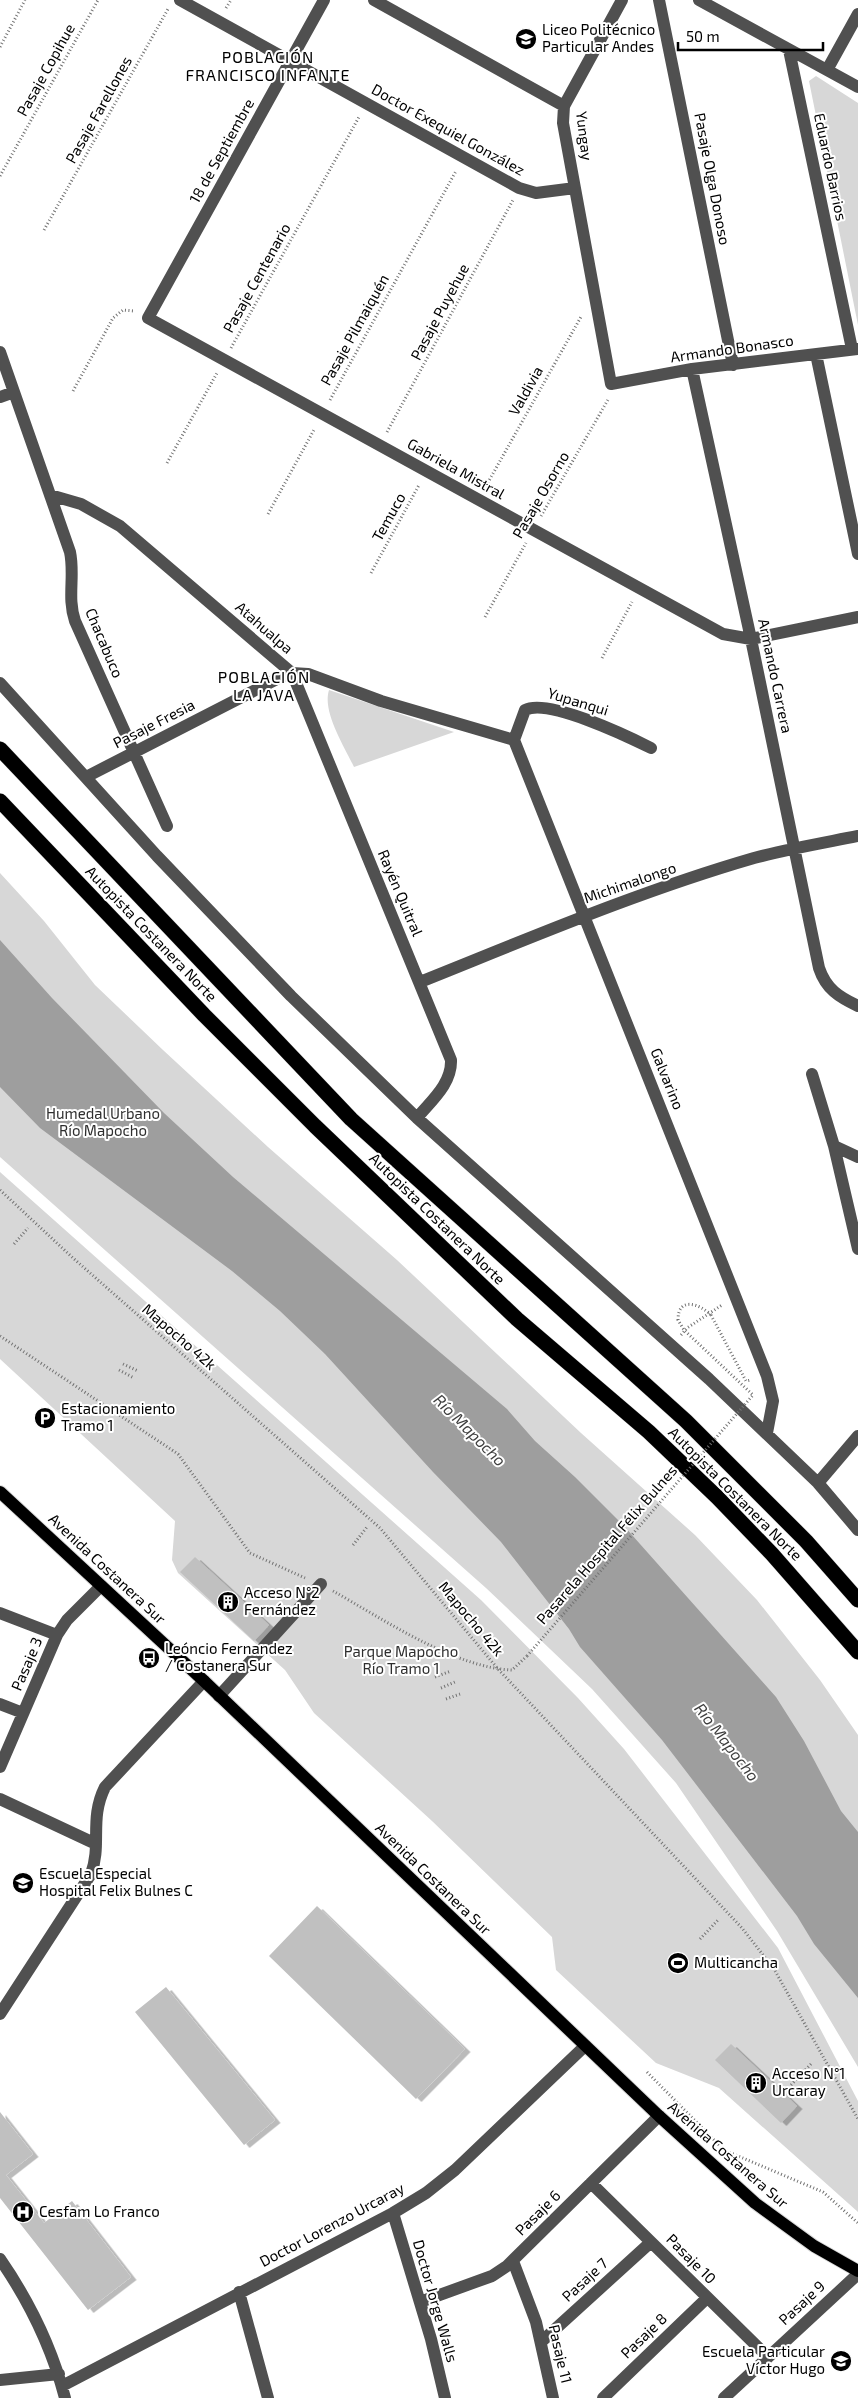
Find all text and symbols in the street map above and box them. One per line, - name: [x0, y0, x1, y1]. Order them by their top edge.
- street label: Pasaje Copihue: [12, 20, 79, 119]
- place label: Liceo Politécnico Particular Andes: [542, 20, 655, 55]
- scale bar: [678, 20, 823, 52]
- school or university icon: Liceo Politécnico Particular Andes: [514, 27, 538, 51]
- text: 50 m: [686, 27, 720, 45]
- district label: POBLACIÓN FRANCISCO INFANTE: [186, 47, 350, 84]
- street label: Pasaje Farellones: [61, 53, 136, 167]
- street label: Doctor Exequiel González: [369, 79, 528, 179]
- street label: 18 de Septiembre: [185, 95, 257, 206]
- street label: Yungay: [573, 110, 597, 162]
- street label: Pasaje Olga Donoso: [690, 111, 735, 247]
- street label: Eduardo Barrios: [811, 111, 851, 222]
- street label: Pasaje Centenario: [219, 220, 295, 336]
- street label: Pasaje Puyehue: [406, 260, 473, 363]
- street label: Pasaje Pilmaiquén: [316, 271, 393, 389]
- street label: Armando Bonasco: [669, 330, 795, 366]
- street label: Valdivia: [504, 363, 546, 418]
- street label: Gabriela Mistral: [404, 434, 509, 503]
- street label: Pasaje Osorno: [508, 448, 573, 542]
- street label: Temuco: [368, 489, 409, 544]
- street label: Atahualpa: [232, 597, 297, 657]
- street label: Chacabuco: [82, 605, 128, 680]
- street label: Armando Carrera: [755, 617, 797, 735]
- district label: POBLACIÓN LA JAVA: [218, 667, 310, 704]
- street label: Yupanqui: [546, 683, 611, 719]
- street label: Pasaje Fresia: [110, 695, 198, 752]
- street label: Rayén Quitral: [374, 847, 427, 939]
- street label: Michimalongo: [581, 858, 678, 906]
- street label: Autopista Costanera Norte: [82, 862, 221, 1005]
- street label: Galvarino: [647, 1045, 688, 1112]
- park label: Humedal Urbano Río Mapocho: [46, 1104, 160, 1139]
- street label: Autopista Costanera Norte: [366, 1149, 509, 1288]
- street label: Mapocho 42k: [139, 1299, 220, 1373]
- water label: Río Mapocho: [430, 1390, 510, 1470]
- place label: Estacionamiento Tramo 1: [61, 1399, 175, 1434]
- parking icon: Estacionamiento Tramo 1: [33, 1406, 57, 1430]
- street label: Autopista Costanera Norte: [665, 1423, 806, 1564]
- street label: Pasarela Hospital Félix Bulnes: [532, 1461, 680, 1628]
- street label: Avenida Costanera Sur: [45, 1509, 170, 1627]
- street label: Mapocho 42k: [435, 1577, 508, 1660]
- place label: Acceso N°2 Fernández: [244, 1583, 320, 1618]
- building icon: Acceso N°2 Fernández: [216, 1590, 240, 1614]
- street label: Pasaje 3: [7, 1634, 46, 1693]
- place label: Leóncio Fernandez / Costanera Sur: [165, 1639, 293, 1674]
- park label: Parque Mapocho Río Tramo 1: [344, 1642, 458, 1677]
- bus stop icon: Leóncio Fernandez / Costanera Sur: [137, 1646, 161, 1670]
- water label: Río Mapocho: [691, 1699, 764, 1785]
- street label: Avenida Costanera Sur: [372, 1818, 495, 1938]
- place label: Escuela Especial Hospital Felix Bulnes C: [39, 1864, 193, 1899]
- school or university icon: Escuela Especial Hospital Felix Bulnes C: [11, 1871, 35, 1895]
- sports icon: Multicancha: [666, 1951, 690, 1975]
- place label: Multicancha: [694, 1953, 778, 1971]
- place label: Acceso N°1 Urcaray: [772, 2064, 845, 2099]
- building icon: Acceso N°1 Urcaray: [744, 2071, 768, 2095]
- street label: Avenida Costanera Sur: [665, 2097, 793, 2211]
- street label: Doctor Lorenzo Urcaray: [256, 2178, 407, 2270]
- street label: Pasaje 6: [511, 2186, 564, 2239]
- hospital icon: Cesfam Lo Franco: [11, 2200, 35, 2224]
- place label: Cesfam Lo Franco: [39, 2202, 160, 2220]
- street label: Pasaje 10: [662, 2230, 720, 2288]
- street label: Doctor Jorge Walls: [410, 2237, 462, 2364]
- street label: Pasaje 7: [558, 2253, 612, 2306]
- street label: Pasaje 9: [774, 2276, 829, 2329]
- street label: Pasaje 8: [617, 2309, 671, 2362]
- street label: Pasaje 11: [544, 2323, 576, 2385]
- place label: Escuela Particular Víctor Hugo: [702, 2342, 825, 2377]
- school or university icon: Escuela Particular Víctor Hugo: [829, 2349, 853, 2373]

